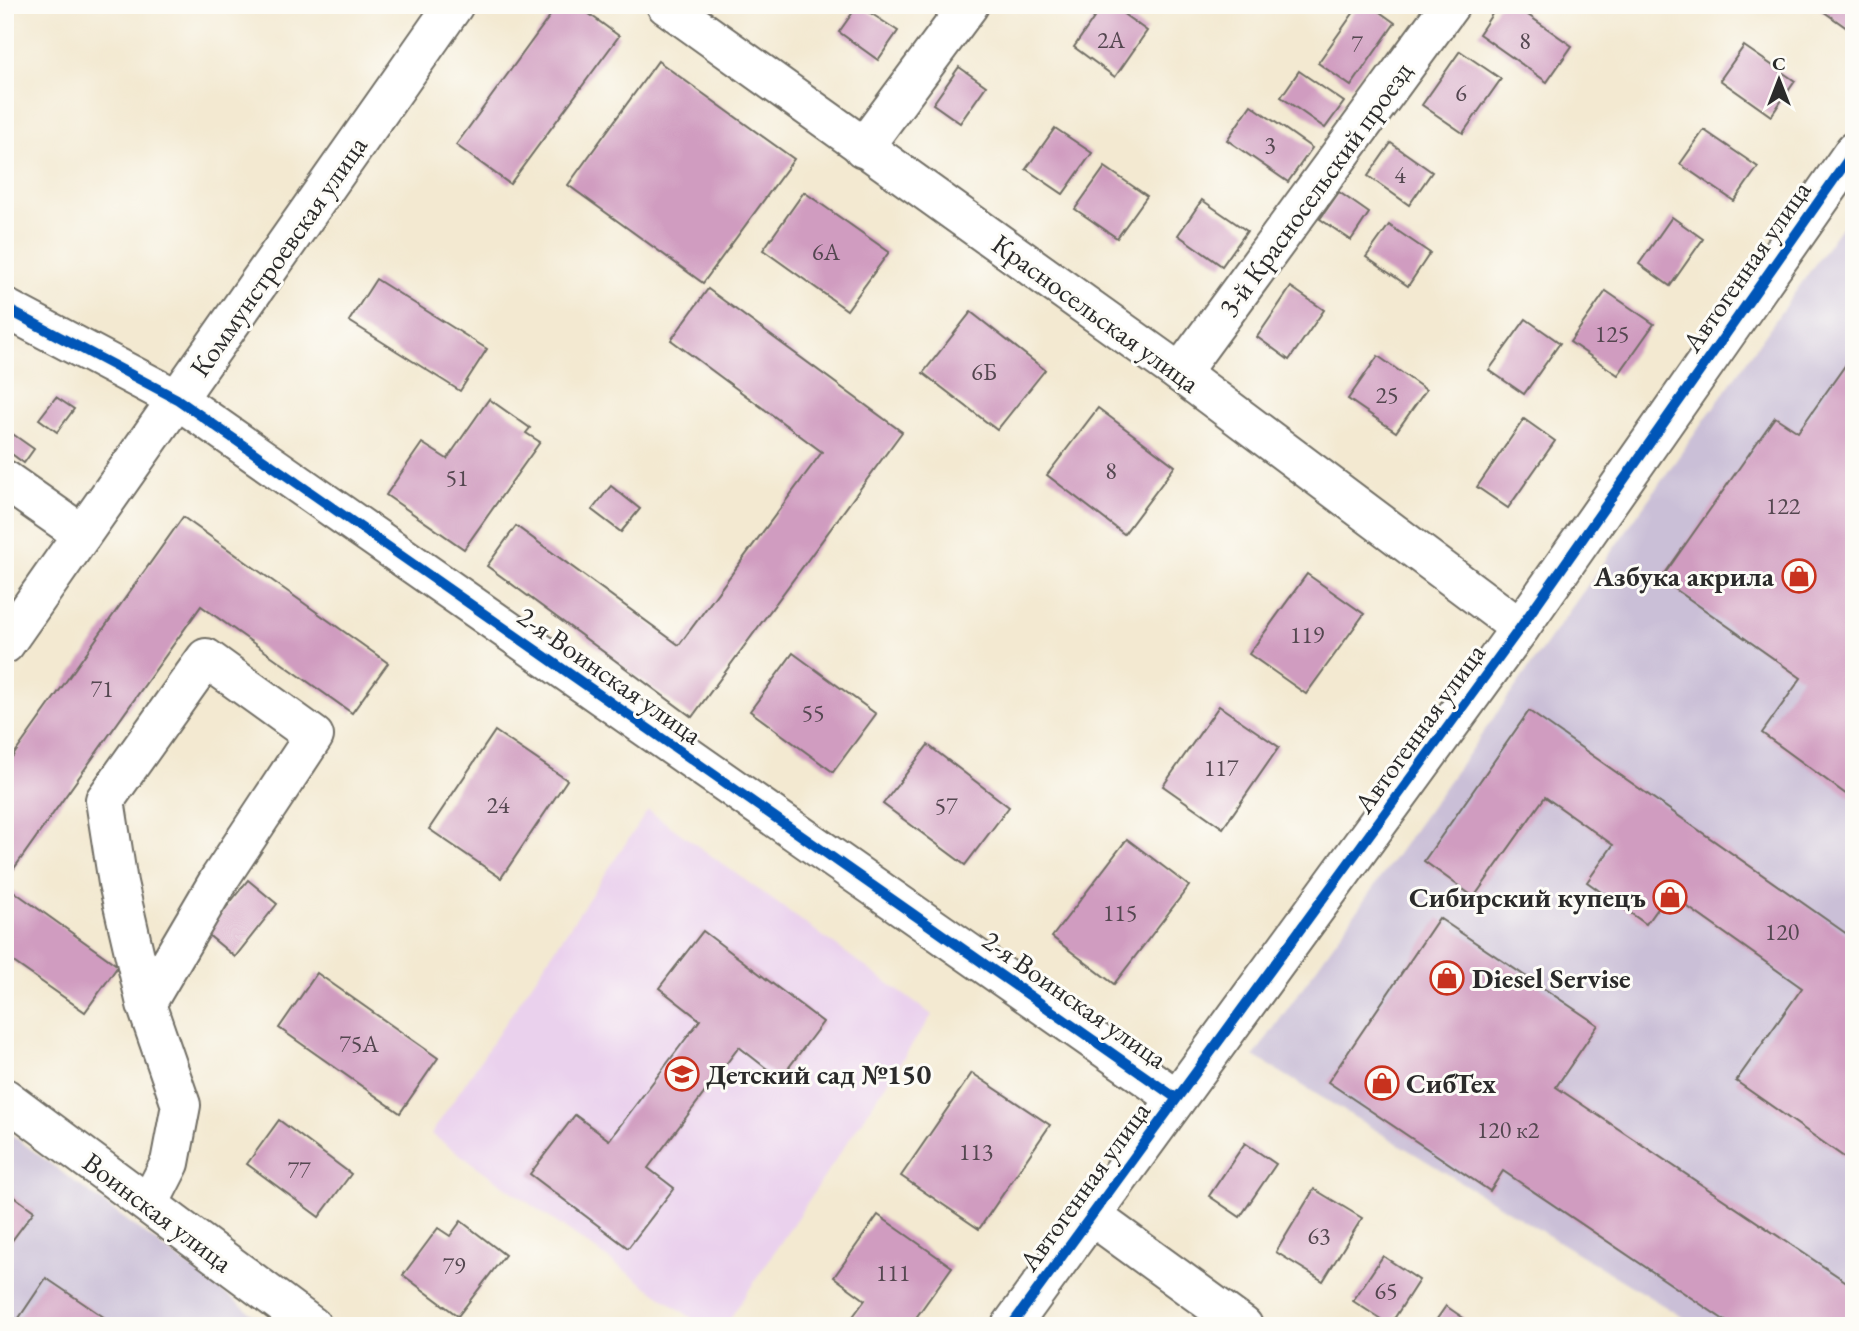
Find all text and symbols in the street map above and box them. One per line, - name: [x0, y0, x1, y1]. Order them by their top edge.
- house number: 2А: [1097, 24, 1125, 55]
- house number: 8: [1519, 25, 1531, 56]
- house number: 7: [1351, 28, 1363, 59]
- north arrow: [1744, 46, 1814, 116]
- text: С: [1772, 51, 1786, 76]
- street label: 3-й Красносельский проезд: [1210, 54, 1420, 324]
- house number: 6: [1455, 77, 1467, 108]
- street label: Коммунстроевская улица: [181, 128, 375, 383]
- house number: 3: [1264, 129, 1276, 160]
- house number: 4: [1394, 159, 1406, 190]
- street label: Автогенная улица: [1673, 173, 1819, 360]
- street label: Красносельская улица: [985, 225, 1208, 401]
- house number: 6А: [812, 236, 840, 267]
- house number: 125: [1595, 318, 1629, 349]
- house number: 6Б: [971, 356, 997, 387]
- house number: 25: [1375, 379, 1399, 410]
- house number: 8: [1105, 455, 1117, 486]
- house number: 51: [445, 462, 469, 493]
- house number: 122: [1766, 490, 1801, 521]
- shop icon: Азбука акрила: [1780, 557, 1818, 595]
- place label: Азбука акрила: [1593, 558, 1775, 594]
- street label: 2-я Воинская улица: [511, 598, 710, 753]
- house number: 119: [1290, 619, 1325, 650]
- street label: Автогенная улица: [1345, 635, 1493, 821]
- house number: 71: [90, 673, 114, 704]
- house number: 55: [801, 697, 825, 728]
- house number: 117: [1204, 752, 1239, 783]
- house number: 24: [486, 789, 510, 820]
- house number: 57: [934, 790, 958, 821]
- shop icon: Сибирский купецъ: [1651, 878, 1689, 916]
- place label: Сибирский купецъ: [1409, 879, 1646, 915]
- house number: 115: [1103, 897, 1137, 928]
- house number: 120: [1765, 916, 1799, 947]
- street label: 2-я Воинская улица: [976, 922, 1175, 1077]
- shop icon: Diesel Servise: [1428, 959, 1466, 997]
- place label: Diesel Servise: [1472, 960, 1631, 996]
- house number: 75А: [339, 1028, 379, 1059]
- school or university icon: Детский сад №150: [663, 1055, 701, 1093]
- place label: Детский сад №150: [706, 1056, 931, 1092]
- shop icon: СибТех: [1363, 1064, 1401, 1102]
- place label: СибТех: [1406, 1065, 1496, 1101]
- street label: Автогенная улица: [1010, 1093, 1158, 1279]
- house number: 120 к2: [1477, 1114, 1540, 1145]
- house number: 113: [959, 1136, 993, 1167]
- street label: Воинская улица: [76, 1144, 241, 1281]
- house number: 77: [287, 1154, 311, 1185]
- house number: 63: [1307, 1220, 1331, 1251]
- house number: 79: [442, 1250, 466, 1281]
- house number: 111: [876, 1257, 910, 1288]
- house number: 65: [1374, 1275, 1398, 1306]

